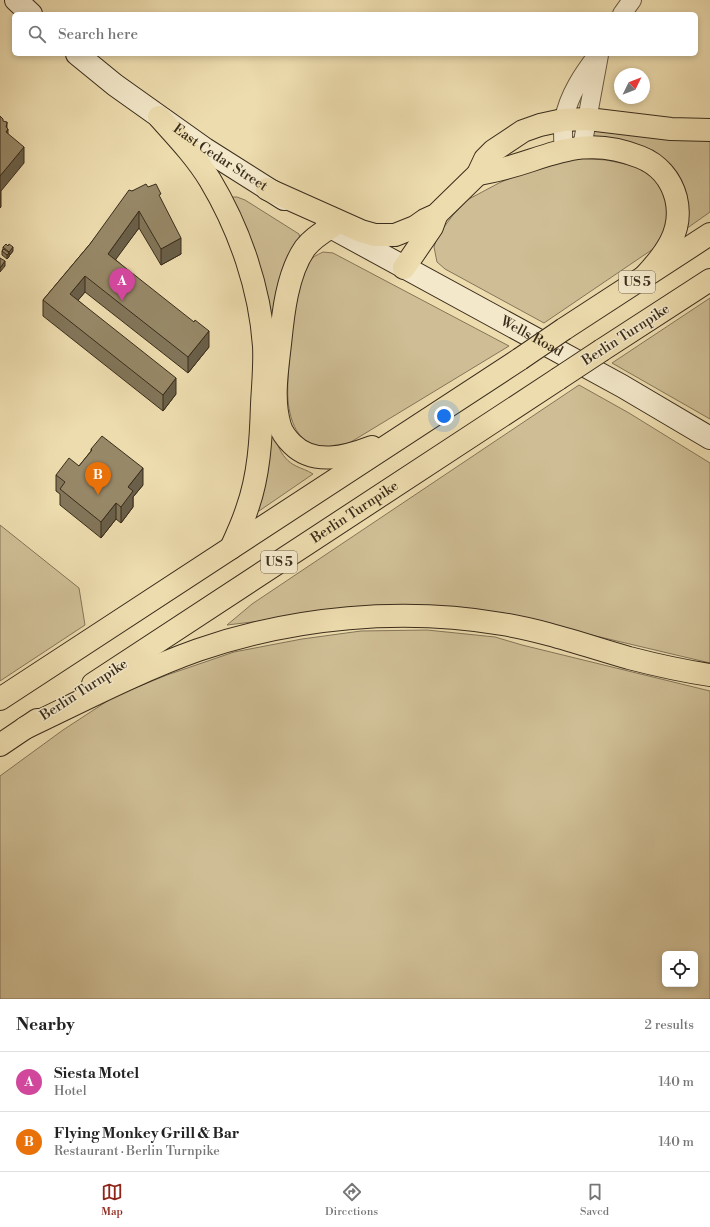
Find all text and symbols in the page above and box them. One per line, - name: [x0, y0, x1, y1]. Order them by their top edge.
- search box: [12, 12, 698, 56]
- icon: search: [26, 23, 48, 45]
- text: Search here: [58, 25, 138, 44]
- north arrow: [614, 68, 650, 104]
- street label: East Cedar Street: [169, 120, 271, 195]
- pin: A: [109, 268, 135, 301]
- road number: US 5: [619, 271, 655, 293]
- street label: Berlin Turnpike: [578, 300, 673, 371]
- street label: Wells Road: [496, 312, 566, 361]
- your location: [434, 406, 454, 426]
- pin: B: [85, 462, 111, 495]
- street label: Berlin Turnpike: [307, 477, 402, 548]
- road number: US 5: [261, 551, 297, 573]
- street label: Berlin Turnpike: [36, 655, 131, 726]
- map controls: [662, 951, 698, 987]
- button: locate: [662, 951, 698, 987]
- text: Nearby: [16, 1014, 75, 1036]
- text: 2 results: [645, 1017, 694, 1033]
- text: Siesta Motel: [54, 1064, 139, 1083]
- text: A: [24, 1074, 34, 1090]
- text: 140 m: [658, 1074, 694, 1090]
- text: Hotel: [54, 1083, 87, 1099]
- text: Flying Monkey Grill & Bar: [54, 1124, 239, 1143]
- text: B: [24, 1134, 34, 1150]
- text: 140 m: [658, 1134, 694, 1150]
- text: Restaurant · Berlin Turnpike: [54, 1143, 220, 1159]
- tab: Map: [101, 1181, 123, 1219]
- tab: Directions: [325, 1181, 378, 1219]
- tab: Saved: [580, 1181, 609, 1219]

